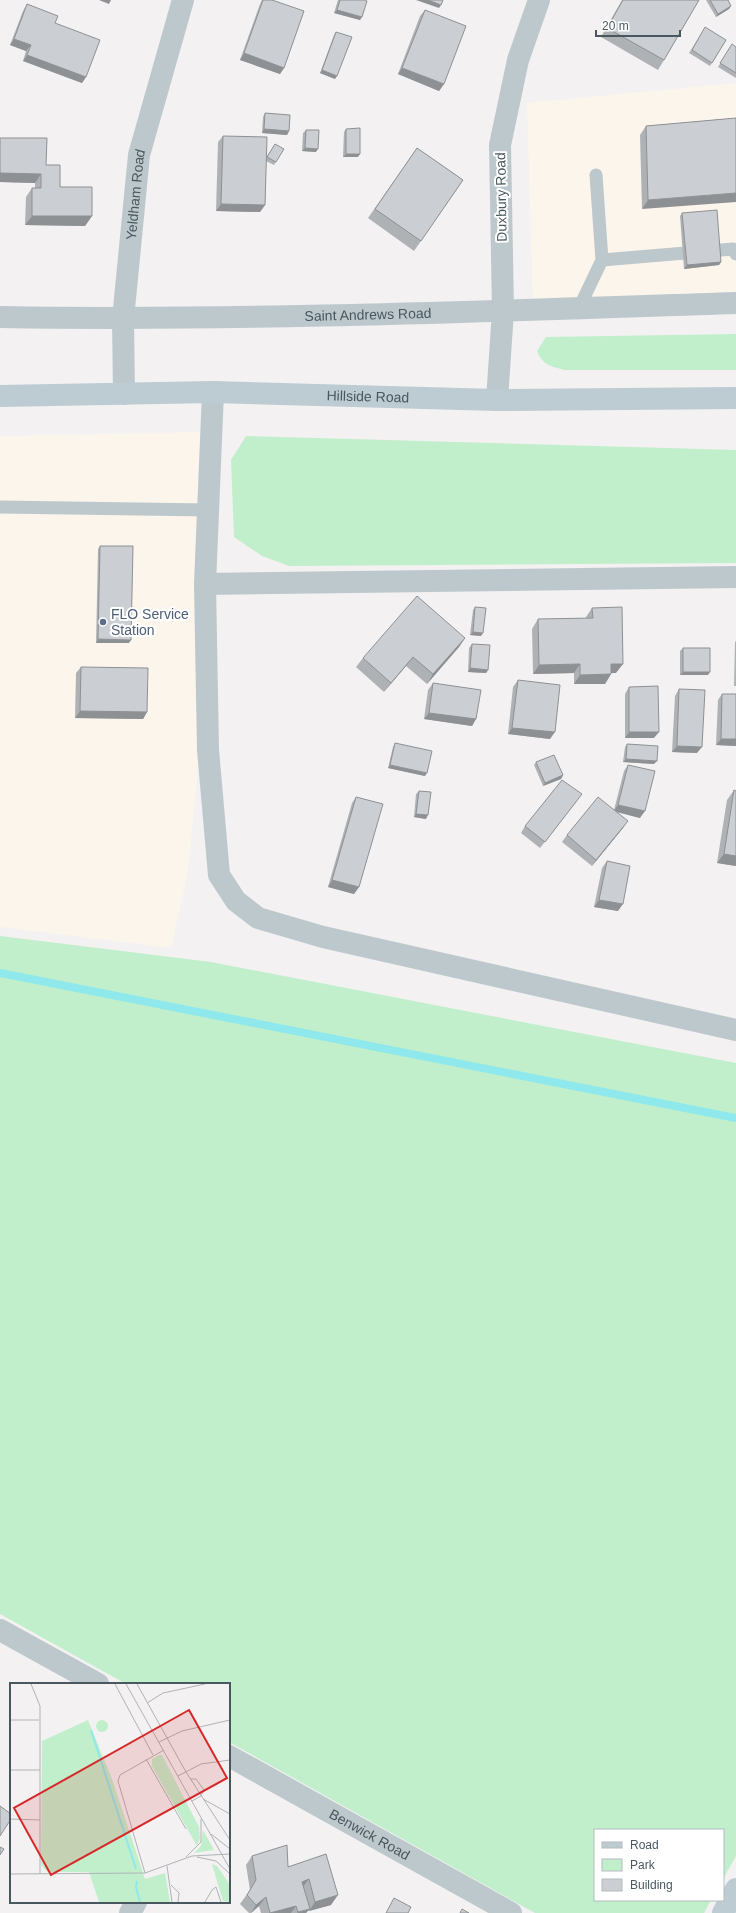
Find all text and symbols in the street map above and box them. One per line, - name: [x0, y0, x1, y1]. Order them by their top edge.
- scale bar: [596, 12, 680, 38]
- text: 20 m: [602, 19, 629, 33]
- street label: Yeldham Road: [123, 147, 148, 241]
- street label: Duxbury Road: [492, 152, 510, 242]
- street label: Saint Andrews Road: [304, 305, 432, 324]
- street label: Hillside Road: [326, 387, 409, 406]
- place label: FLO Service Station: [111, 606, 189, 638]
- marker: FLO Service Station: [98, 617, 108, 627]
- inset map: [10, 1683, 230, 1903]
- street label: Benwick Road: [327, 1806, 413, 1863]
- legend: [594, 1829, 724, 1901]
- text: Road: [630, 1838, 659, 1852]
- text: Park: [630, 1858, 656, 1872]
- text: Building: [630, 1878, 673, 1892]

